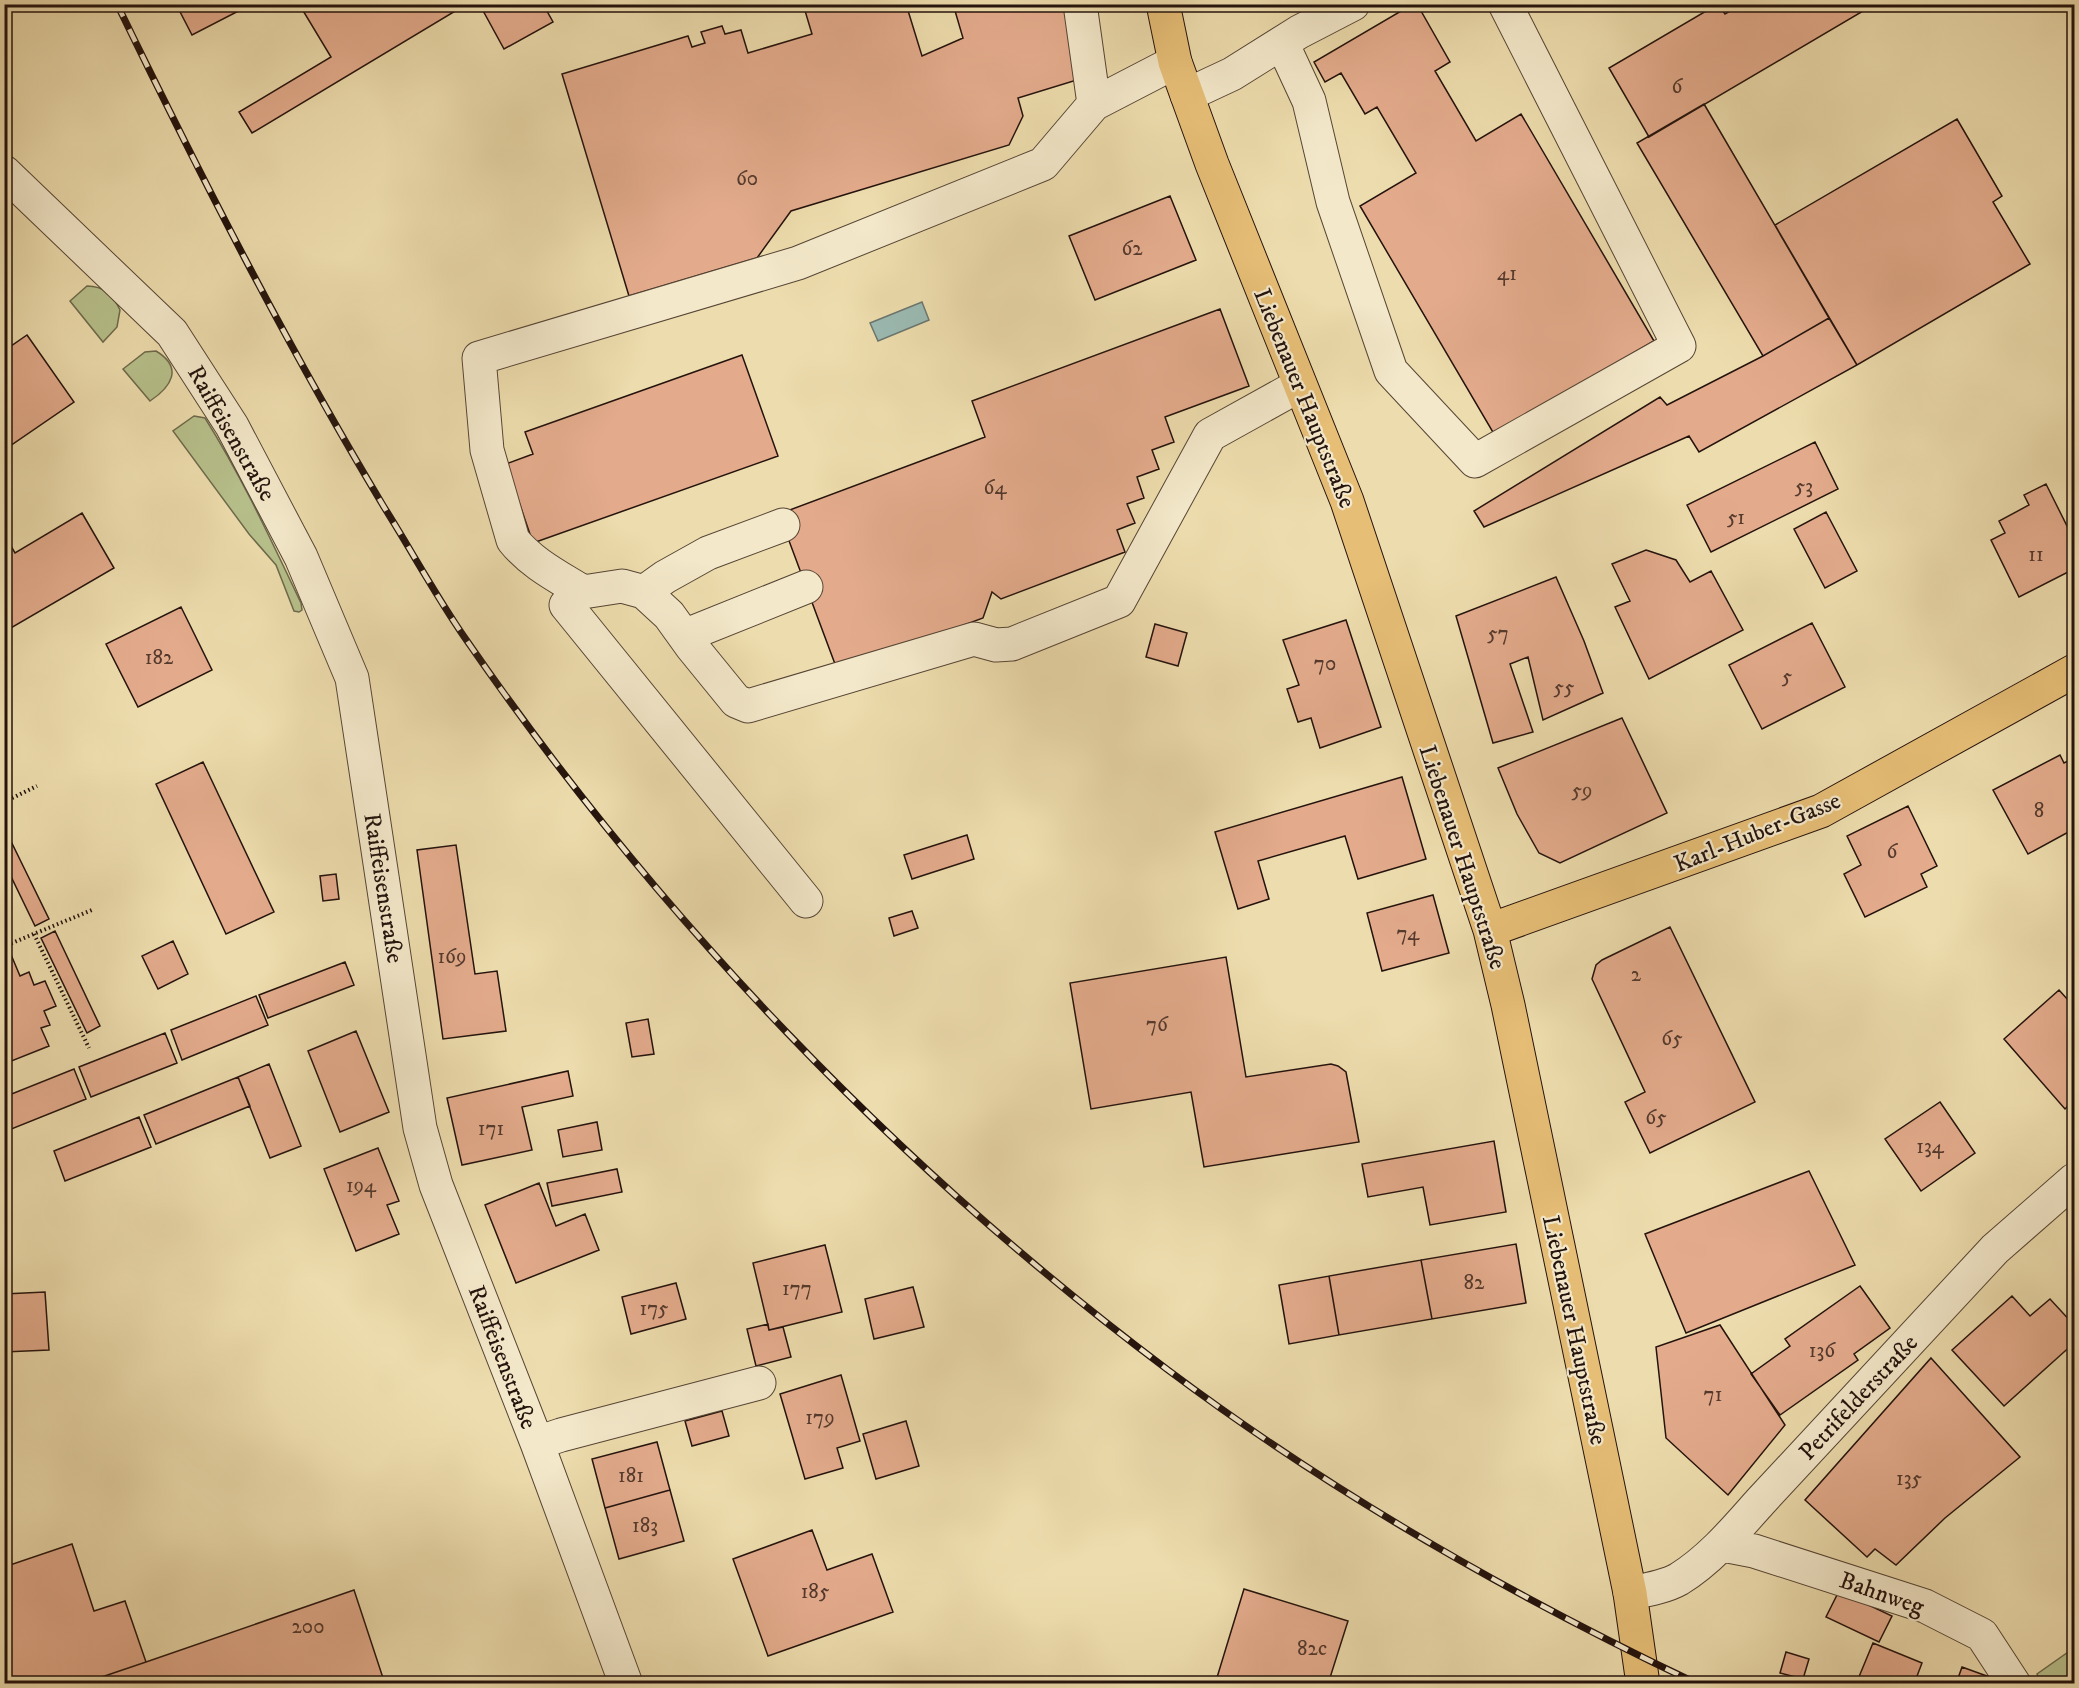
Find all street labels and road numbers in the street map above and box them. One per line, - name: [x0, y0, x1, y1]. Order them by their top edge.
- street label: Liebenauer Hauptstraße: [1246, 284, 1362, 512]
- street label: Raiffeisenstraße: [180, 360, 282, 507]
- street label: Liebenauer Hauptstraße: [1412, 741, 1512, 973]
- street label: Karl-Huber-Gasse: [1670, 786, 1845, 880]
- street label: Raiffeisenstraße: [356, 811, 410, 965]
- street label: Liebenauer Hauptstraße: [1535, 1213, 1613, 1448]
- street label: Raiffeisenstraße: [461, 1281, 543, 1434]
- street label: Petrifelderstraße: [1793, 1328, 1925, 1467]
- street label: Bahnweg: [1835, 1566, 1928, 1622]

